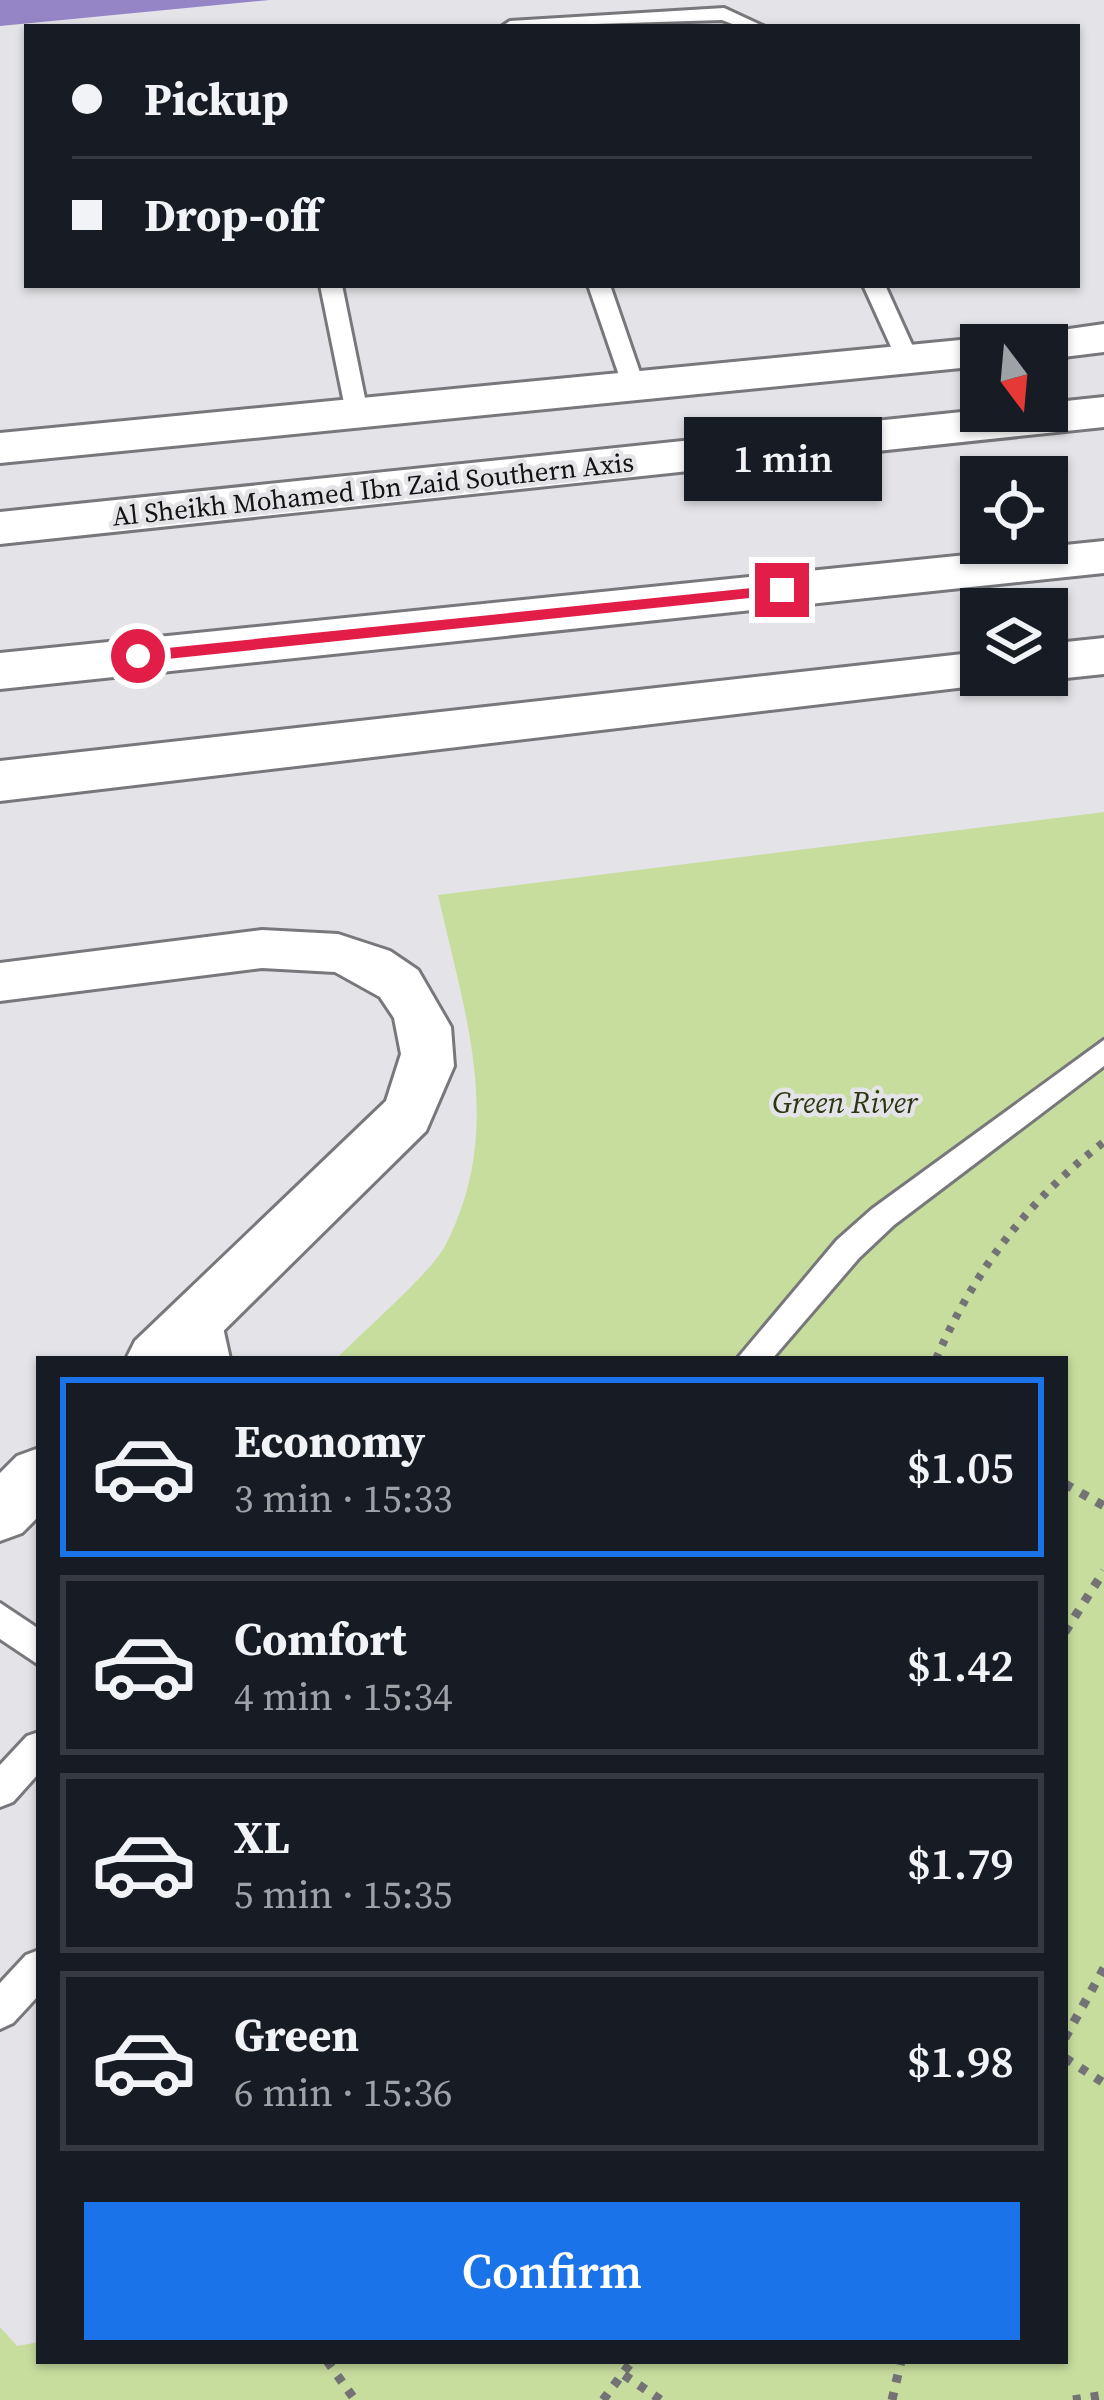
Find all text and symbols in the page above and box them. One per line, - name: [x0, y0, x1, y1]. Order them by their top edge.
- text: Pickup: [144, 68, 289, 130]
- text: Drop-off: [144, 184, 320, 246]
- north arrow: [960, 324, 1068, 432]
- map controls: [960, 324, 1068, 696]
- callout: 1 min: [683, 416, 881, 500]
- text: 1 min: [733, 432, 833, 485]
- street label: Al Sheikh Mohamed Ibn Zaid Southern Axis: [110, 443, 636, 535]
- button: locate: [960, 456, 1068, 564]
- route end: [755, 563, 809, 617]
- button: layers: [960, 588, 1068, 696]
- route start: [111, 629, 165, 683]
- park label: Green River: [772, 1082, 919, 1123]
- text: Economy: [234, 1410, 425, 1472]
- icon: car: [90, 1413, 198, 1521]
- text: $1.05: [907, 1436, 1014, 1498]
- text: 3 min · 15:33: [234, 1472, 453, 1525]
- text: Comfort: [234, 1608, 407, 1670]
- icon: car: [90, 1611, 198, 1719]
- text: $1.42: [907, 1634, 1014, 1696]
- text: 4 min · 15:34: [234, 1670, 453, 1723]
- text: XL: [234, 1806, 290, 1868]
- icon: car: [90, 1809, 198, 1917]
- text: $1.79: [907, 1832, 1014, 1894]
- text: 5 min · 15:35: [234, 1868, 453, 1921]
- text: Green: [234, 2004, 359, 2066]
- icon: car: [90, 2007, 198, 2115]
- text: $1.98: [907, 2030, 1014, 2092]
- text: 6 min · 15:36: [234, 2066, 453, 2119]
- button: Confirm: [84, 2202, 1020, 2340]

